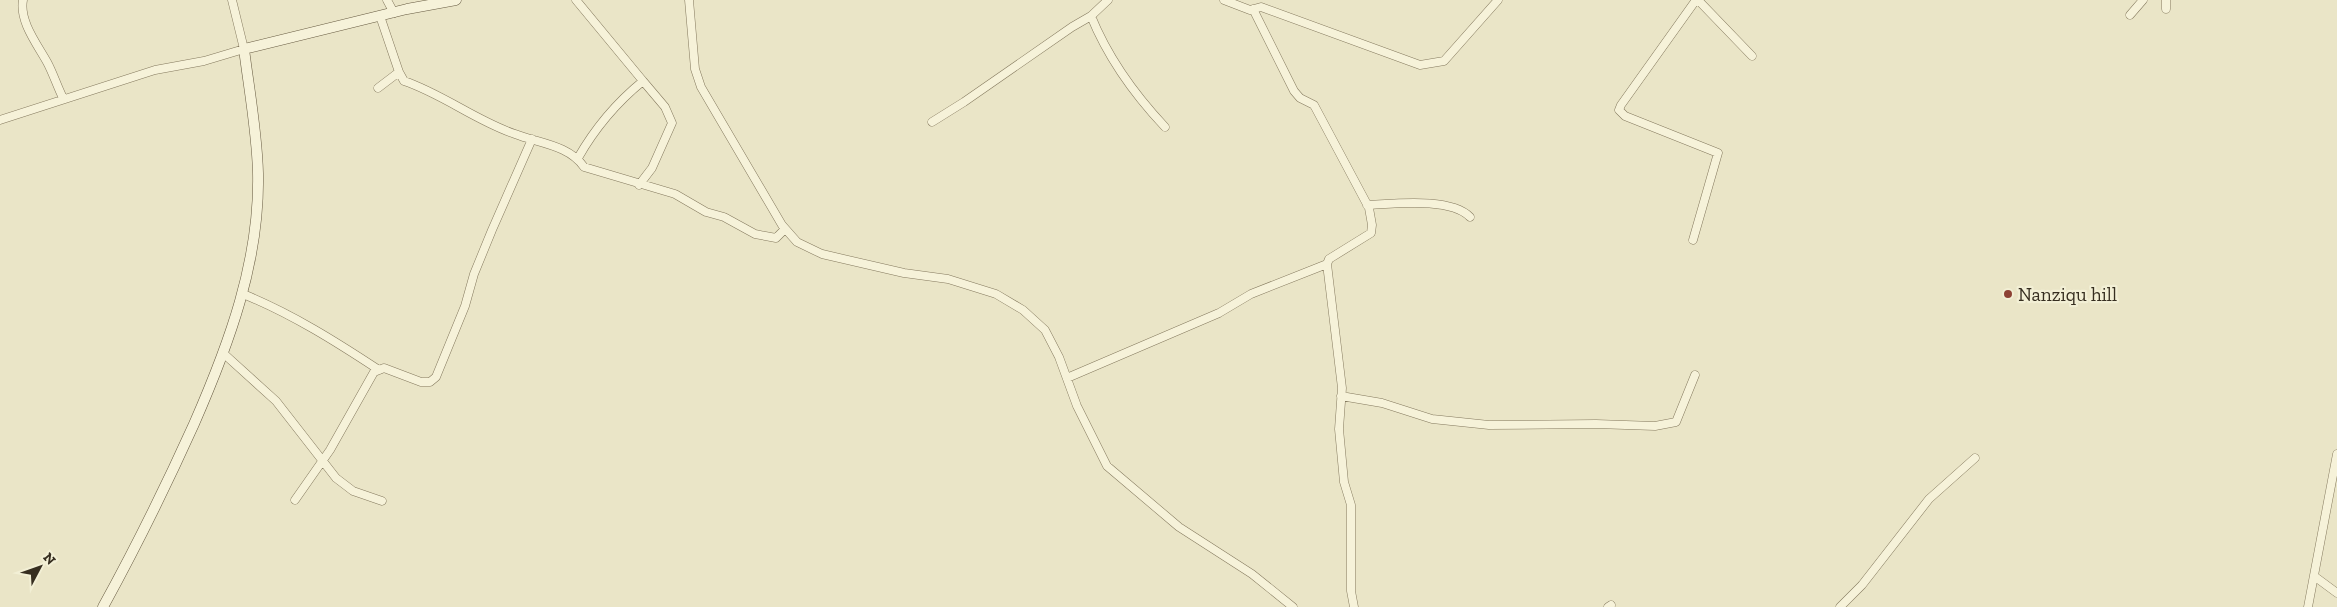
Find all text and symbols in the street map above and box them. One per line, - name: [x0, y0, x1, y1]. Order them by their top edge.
- place label: Nanziqu hill: [2018, 283, 2117, 306]
- marker: Nanziqu hill: [2002, 288, 2014, 300]
- north arrow: [15, 542, 65, 592]
- text: N: [40, 549, 60, 569]

